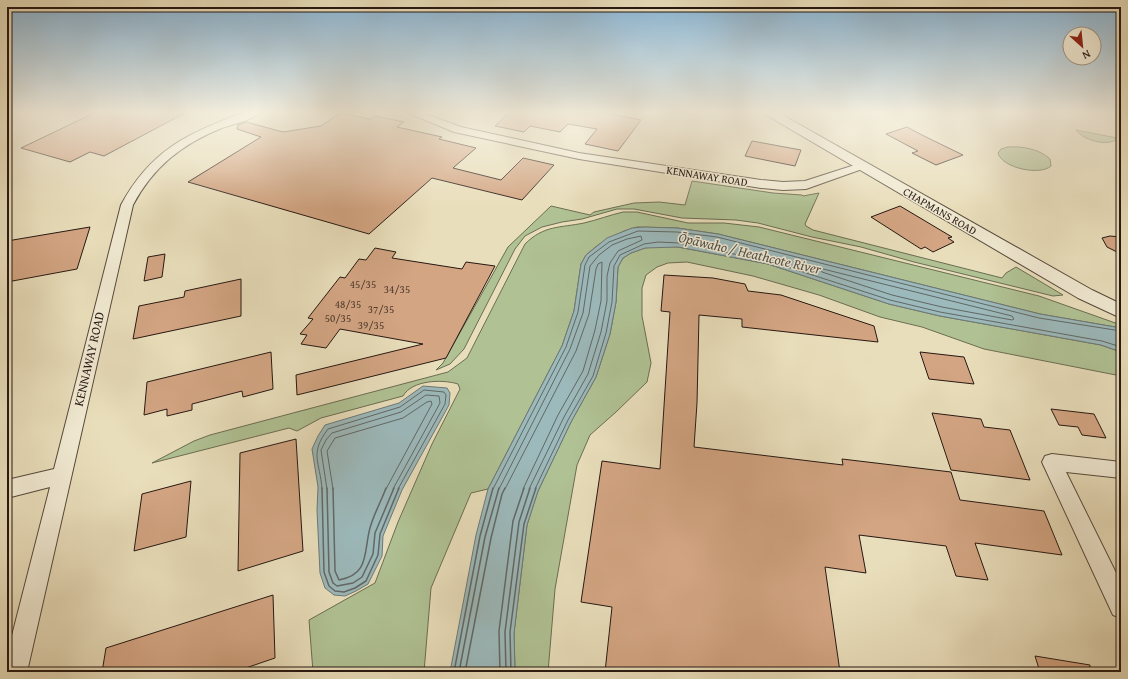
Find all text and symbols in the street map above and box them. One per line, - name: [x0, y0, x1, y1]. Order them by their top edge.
- north arrow: [1062, 26, 1102, 66]
- text: N: [1079, 46, 1093, 64]
- street label: KENNAWAY ROAD: [665, 162, 749, 190]
- street label: CHAPMANS ROAD: [900, 183, 980, 239]
- water label: Ōpāwaho / Heathcote River: [677, 227, 824, 279]
- house number: 45/35: [350, 276, 376, 292]
- house number: 34/35: [384, 281, 410, 297]
- house number: 48/35: [335, 296, 361, 312]
- house number: 37/35: [368, 301, 394, 317]
- street label: KENNAWAY ROAD: [69, 310, 109, 408]
- house number: 50/35: [325, 310, 351, 326]
- house number: 39/35: [358, 317, 384, 333]

